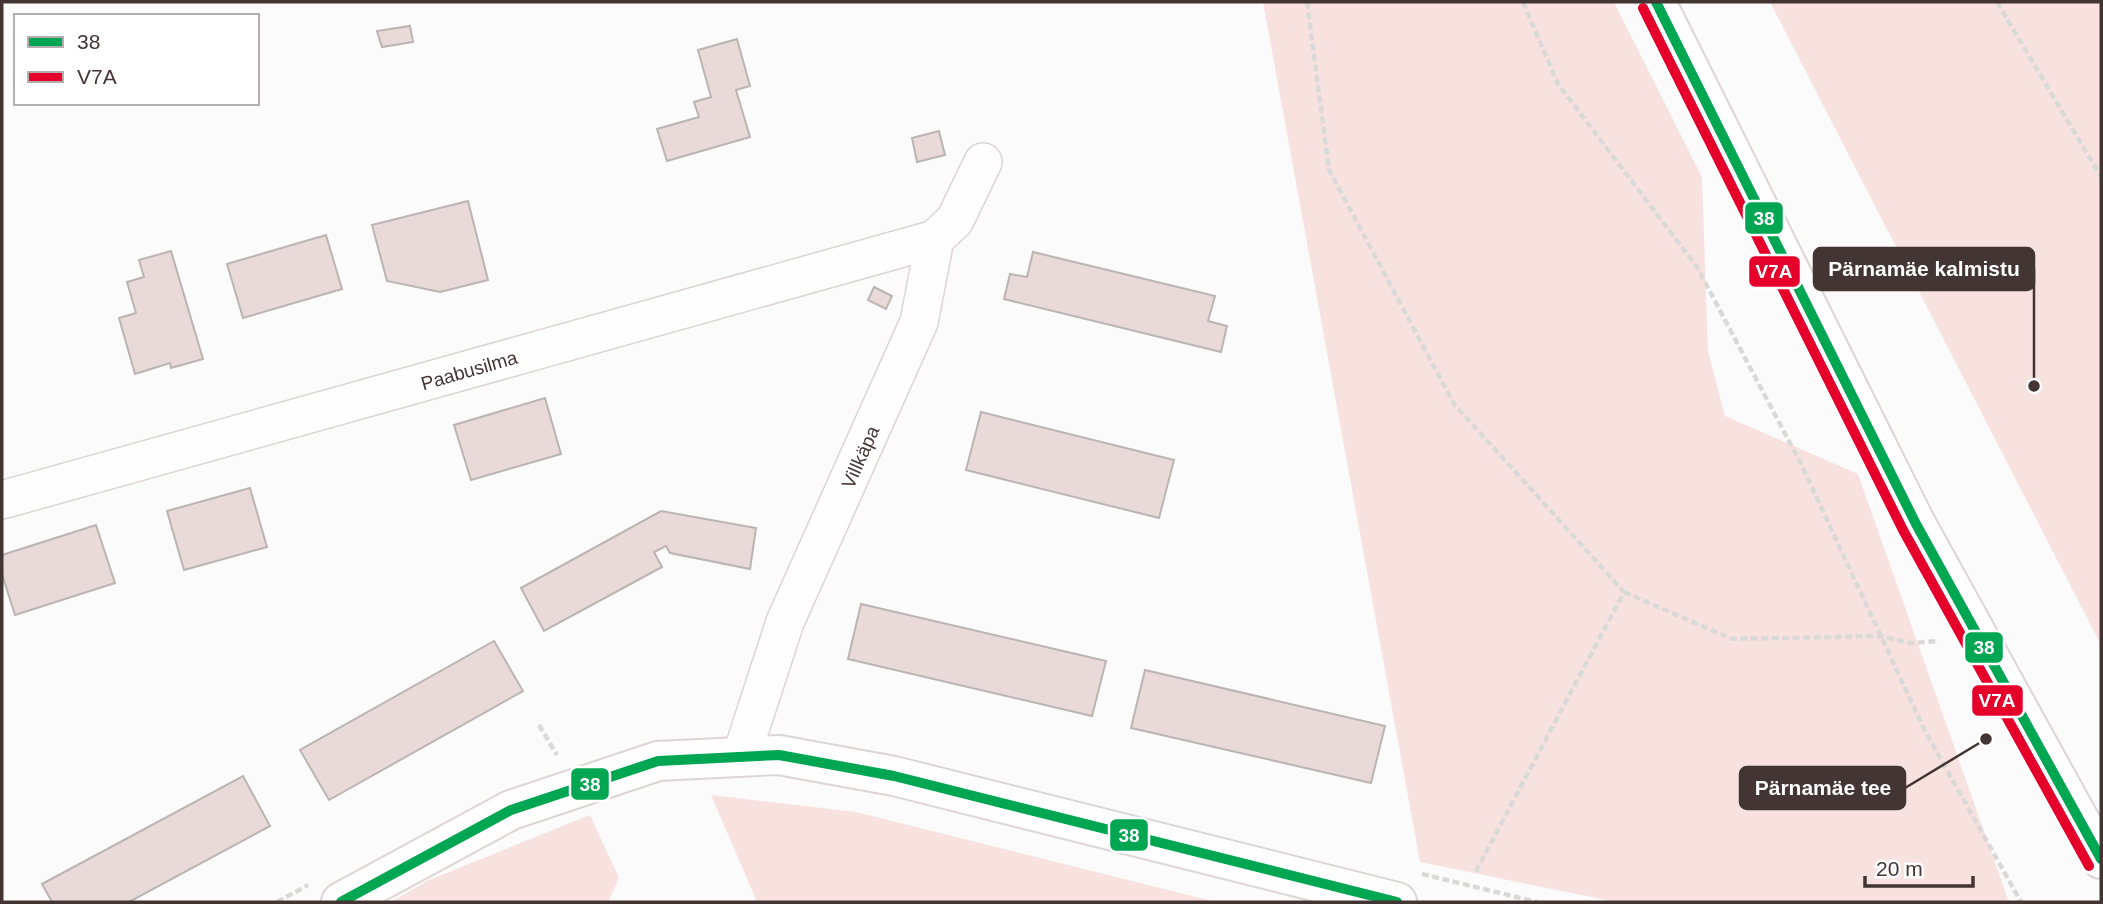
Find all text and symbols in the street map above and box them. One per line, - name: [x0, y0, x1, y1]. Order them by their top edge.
- legend: [14, 14, 259, 105]
- text: 38: [77, 30, 100, 53]
- text: V7A: [77, 65, 117, 88]
- line badge: 38: [1744, 201, 1784, 235]
- text: 38: [1753, 208, 1775, 229]
- callout: Pärnamäe kalmistu: [1814, 248, 2034, 290]
- line badge: V7A: [1748, 255, 1801, 288]
- text: Pärnamäe kalmistu: [1828, 257, 2020, 280]
- text: V7A: [1756, 261, 1793, 282]
- street label: Paabusilma: [419, 347, 520, 394]
- street label: Villkäpa: [837, 422, 884, 492]
- line badge: 38: [1964, 631, 2004, 664]
- text: 38: [1973, 637, 1995, 658]
- line badge: V7A: [1971, 684, 2024, 717]
- text: V7A: [1979, 690, 2016, 711]
- line badge: 38: [570, 767, 610, 801]
- callout: Pärnamäe tee: [1740, 767, 1905, 809]
- text: 38: [579, 774, 601, 795]
- text: Pärnamäe tee: [1755, 776, 1891, 799]
- line badge: 38: [1109, 818, 1149, 852]
- text: 38: [1118, 825, 1140, 846]
- scale bar: [1865, 844, 1974, 888]
- text: 20 m: [1876, 857, 1923, 880]

